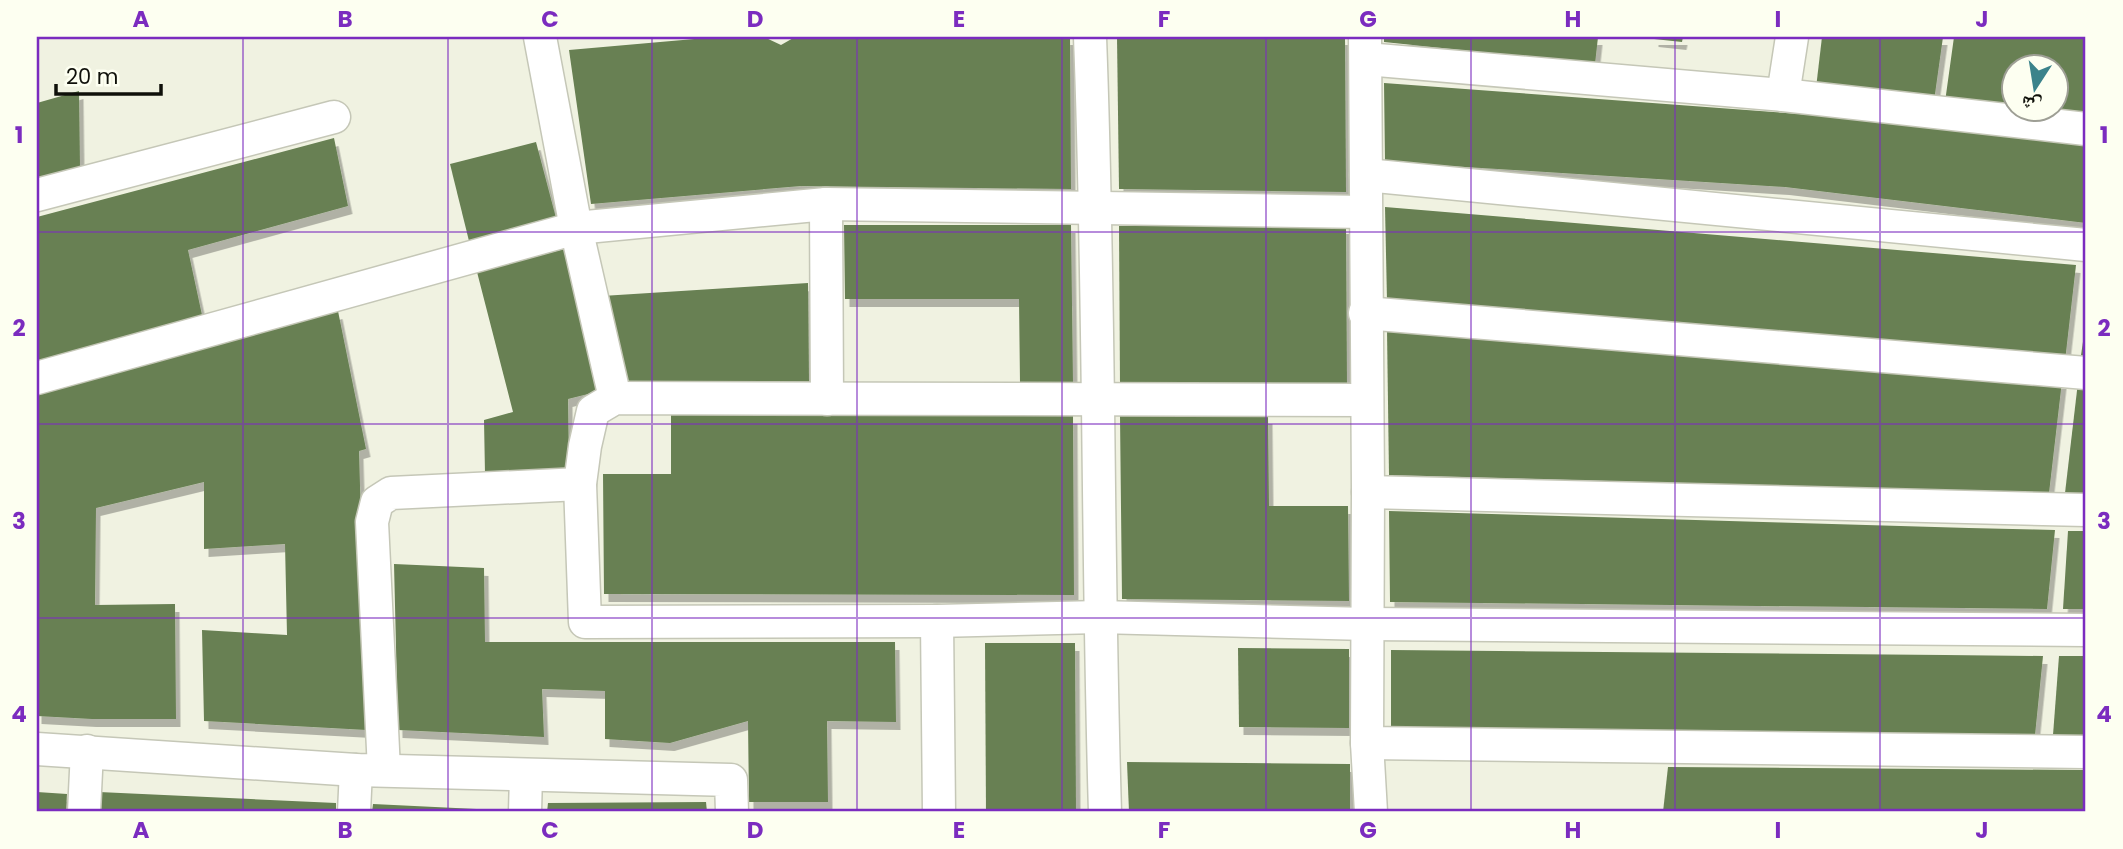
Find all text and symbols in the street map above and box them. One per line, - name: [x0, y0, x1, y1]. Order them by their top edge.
- text: A: [133, 3, 150, 35]
- text: B: [337, 3, 353, 35]
- text: C: [541, 3, 559, 35]
- text: D: [747, 3, 763, 35]
- text: E: [953, 3, 965, 35]
- text: F: [1158, 3, 1170, 35]
- text: G: [1359, 3, 1377, 35]
- text: H: [1565, 3, 1581, 35]
- text: I: [1775, 3, 1781, 35]
- text: J: [1975, 3, 1989, 35]
- scale bar: [56, 52, 161, 96]
- north arrow: [2000, 52, 2070, 122]
- text: 20 m: [66, 62, 119, 91]
- text: ش: [2019, 89, 2044, 119]
- text: 1: [15, 119, 23, 151]
- text: 1: [2100, 119, 2108, 151]
- text: 2: [12, 312, 26, 344]
- text: 2: [2097, 312, 2111, 344]
- text: 3: [12, 505, 26, 537]
- text: 3: [2097, 505, 2111, 537]
- text: 4: [11, 698, 27, 730]
- text: 4: [2096, 698, 2112, 730]
- text: A: [133, 814, 150, 846]
- text: B: [337, 814, 353, 846]
- text: C: [541, 814, 559, 846]
- text: D: [747, 814, 763, 846]
- text: E: [953, 814, 965, 846]
- text: F: [1158, 814, 1170, 846]
- text: G: [1359, 814, 1377, 846]
- text: H: [1565, 814, 1581, 846]
- text: I: [1775, 814, 1781, 846]
- text: J: [1975, 814, 1989, 846]

